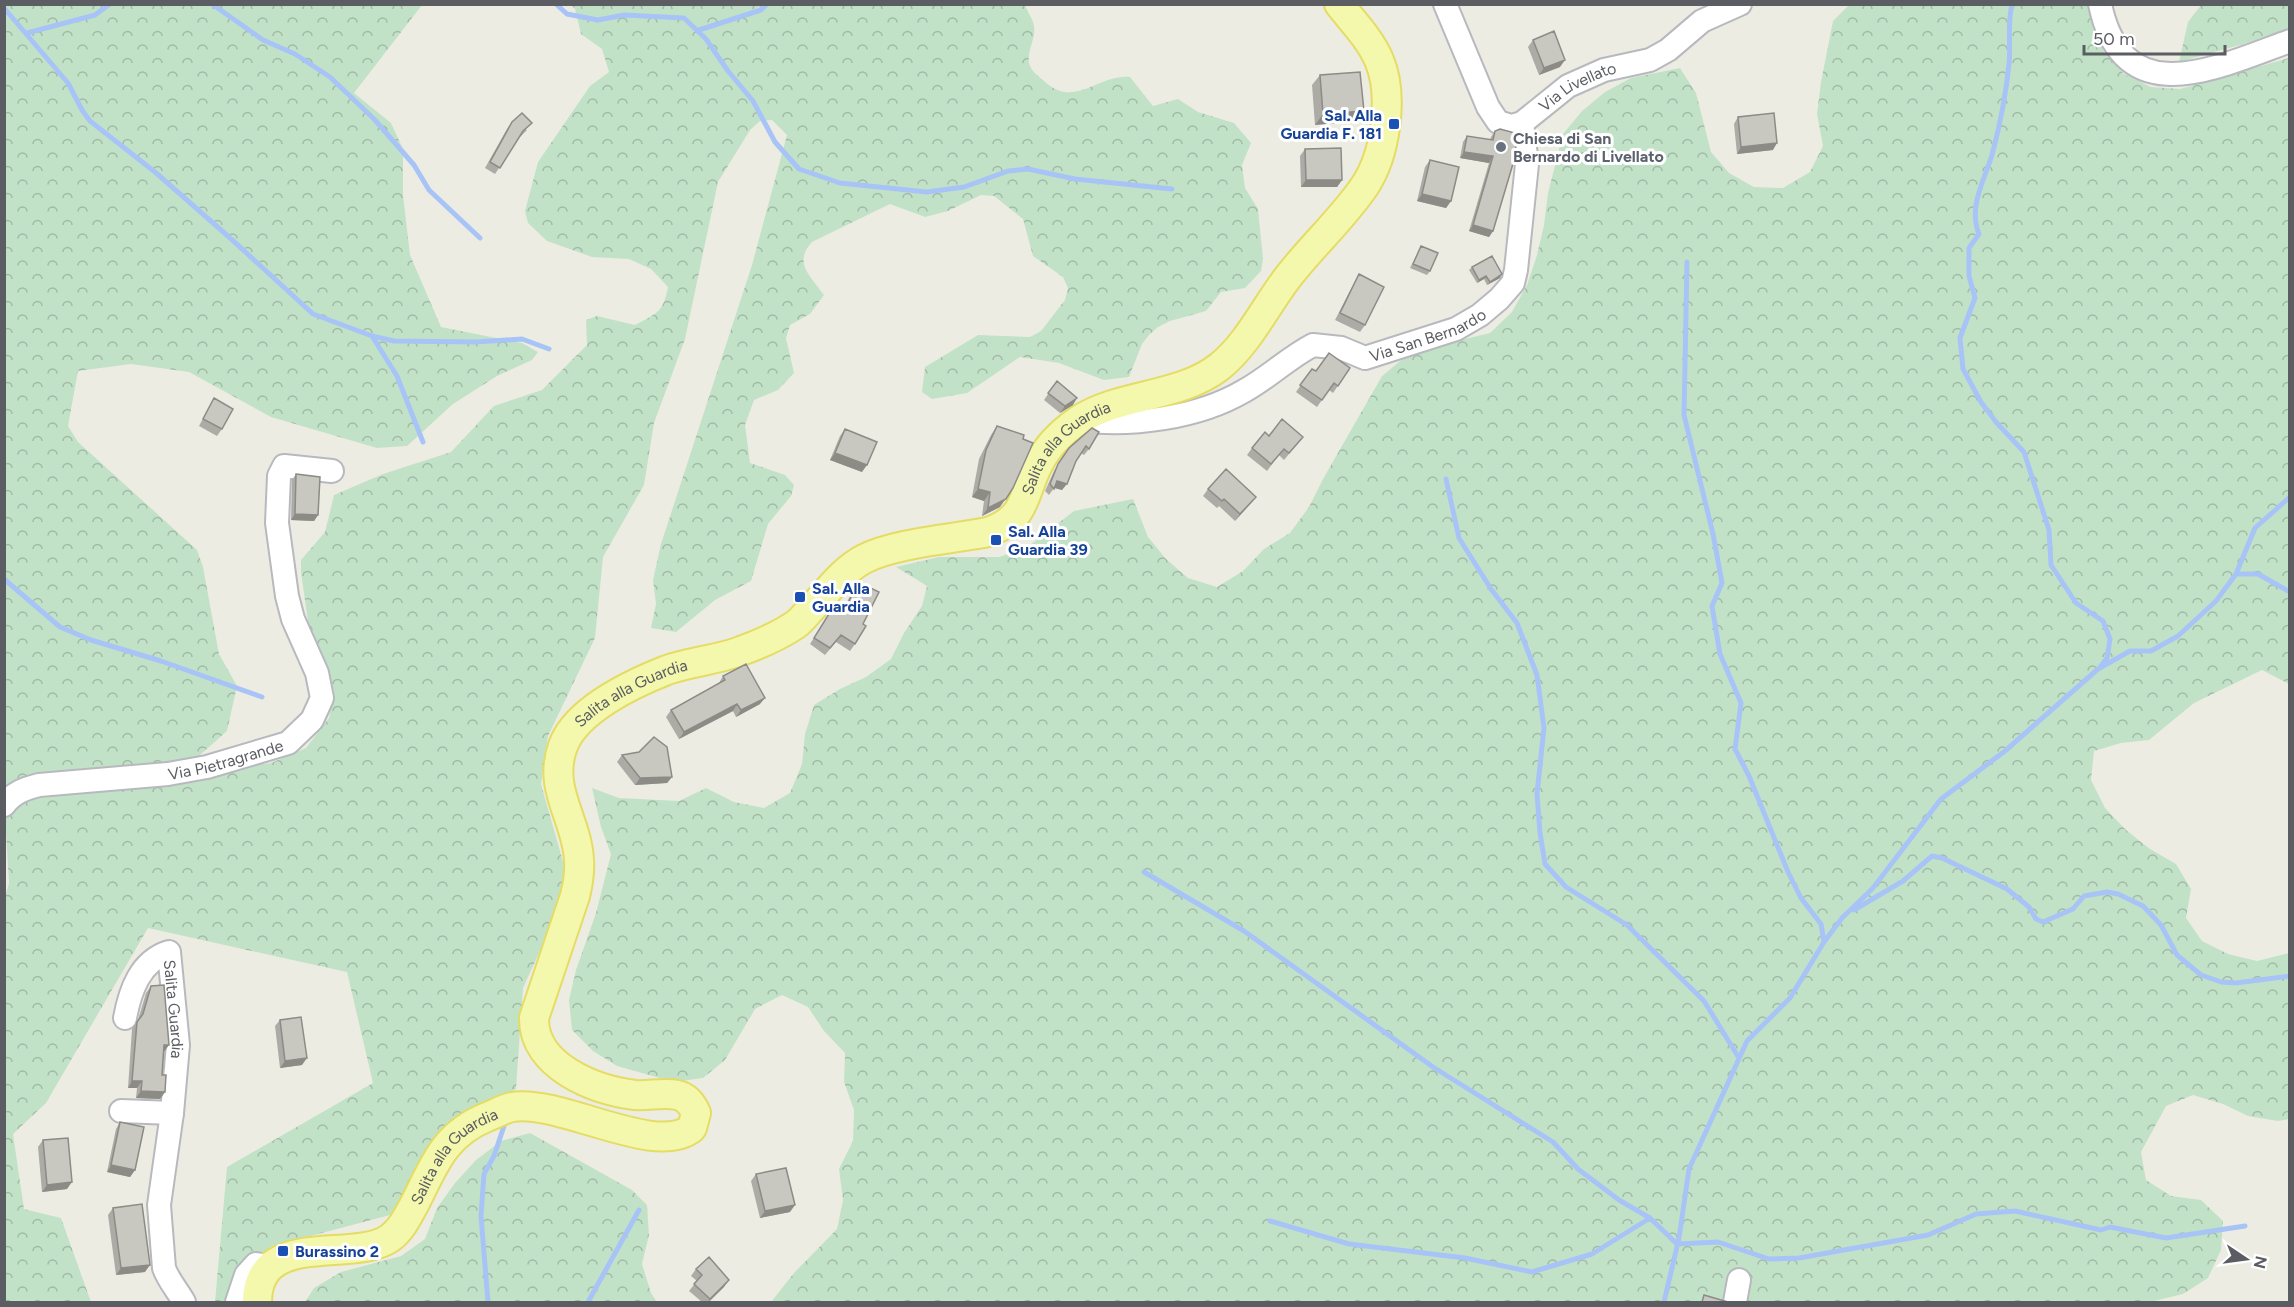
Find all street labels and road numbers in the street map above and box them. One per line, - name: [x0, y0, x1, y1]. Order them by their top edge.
- street label: Via Livellato: [1535, 59, 1618, 116]
- street label: Via San Bernardo: [1367, 305, 1490, 366]
- street label: Salita alla Guardia: [1018, 397, 1113, 497]
- street label: Salita alla Guardia: [570, 656, 689, 731]
- street label: Via Pietragrande: [167, 736, 286, 784]
- street label: Salita Guardia: [160, 959, 187, 1059]
- street label: Salita alla Guardia: [407, 1105, 501, 1208]

